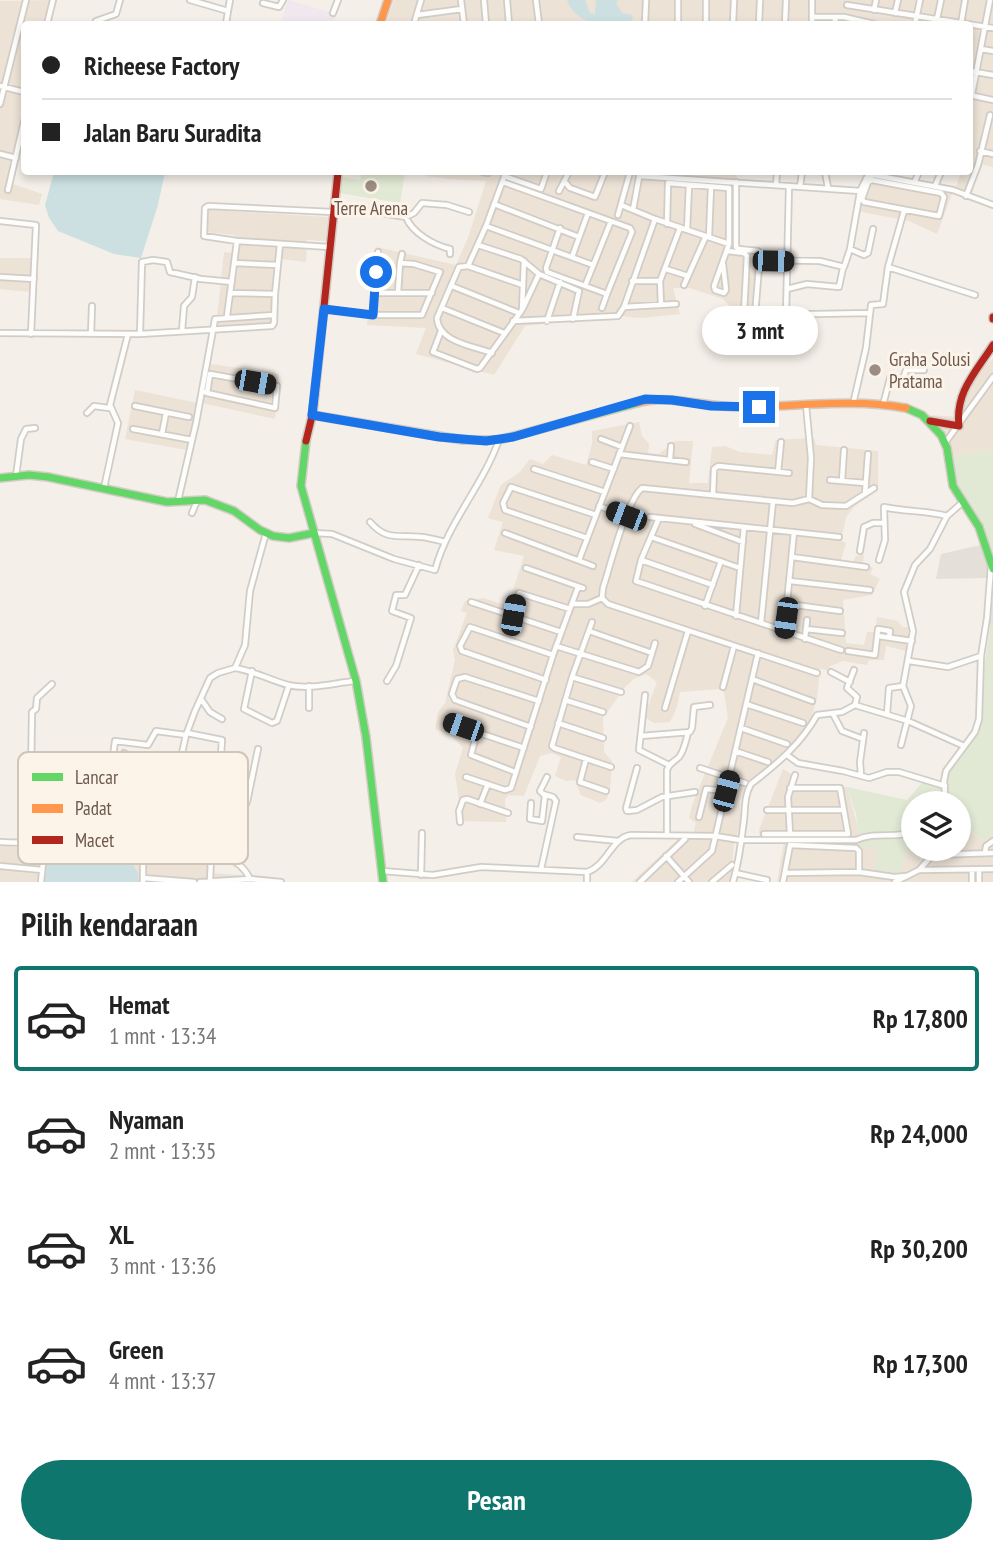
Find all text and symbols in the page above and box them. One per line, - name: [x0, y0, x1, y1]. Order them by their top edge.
- text: Richeese Factory: [84, 49, 239, 82]
- text: Jalan Baru Suradita: [84, 116, 261, 149]
- marker: Terre Arena: [363, 178, 379, 194]
- place label: Terre Arena: [334, 196, 408, 220]
- car: [752, 250, 795, 272]
- route start: [360, 256, 392, 288]
- callout: 3 mnt: [701, 306, 817, 354]
- text: 3 mnt: [736, 316, 784, 345]
- place label: Graha Solusi Pratama: [889, 347, 971, 393]
- marker: Graha Solusi Pratama: [867, 362, 883, 378]
- car: [233, 368, 278, 396]
- route end: [743, 391, 775, 423]
- car: [603, 499, 650, 533]
- car: [500, 592, 527, 638]
- car: [773, 596, 800, 640]
- car: [440, 710, 487, 744]
- legend: [18, 752, 248, 864]
- text: Lancar: [75, 765, 119, 789]
- car: [711, 768, 742, 814]
- map controls: [901, 791, 971, 861]
- button: layers: [901, 791, 971, 861]
- text: Padat: [75, 796, 112, 820]
- text: Macet: [75, 828, 115, 852]
- text: Pilih kendaraan: [21, 903, 198, 945]
- icon: car: [25, 987, 88, 1050]
- text: Hemat: [109, 988, 170, 1021]
- text: Rp 17,800: [873, 1002, 968, 1035]
- text: 1 mnt · 13:34: [109, 1021, 216, 1050]
- icon: car: [25, 1102, 88, 1165]
- text: Nyaman: [109, 1103, 184, 1136]
- text: Rp 24,000: [870, 1117, 968, 1150]
- text: 2 mnt · 13:35: [109, 1136, 216, 1165]
- icon: car: [25, 1217, 88, 1280]
- text: XL: [109, 1218, 134, 1251]
- text: Rp 30,200: [870, 1232, 968, 1265]
- text: 3 mnt · 13:36: [109, 1251, 216, 1280]
- icon: car: [25, 1332, 88, 1395]
- text: Green: [109, 1333, 164, 1366]
- text: Rp 17,300: [873, 1347, 968, 1380]
- text: 4 mnt · 13:37: [109, 1366, 216, 1395]
- button: Pesan: [21, 1460, 972, 1540]

